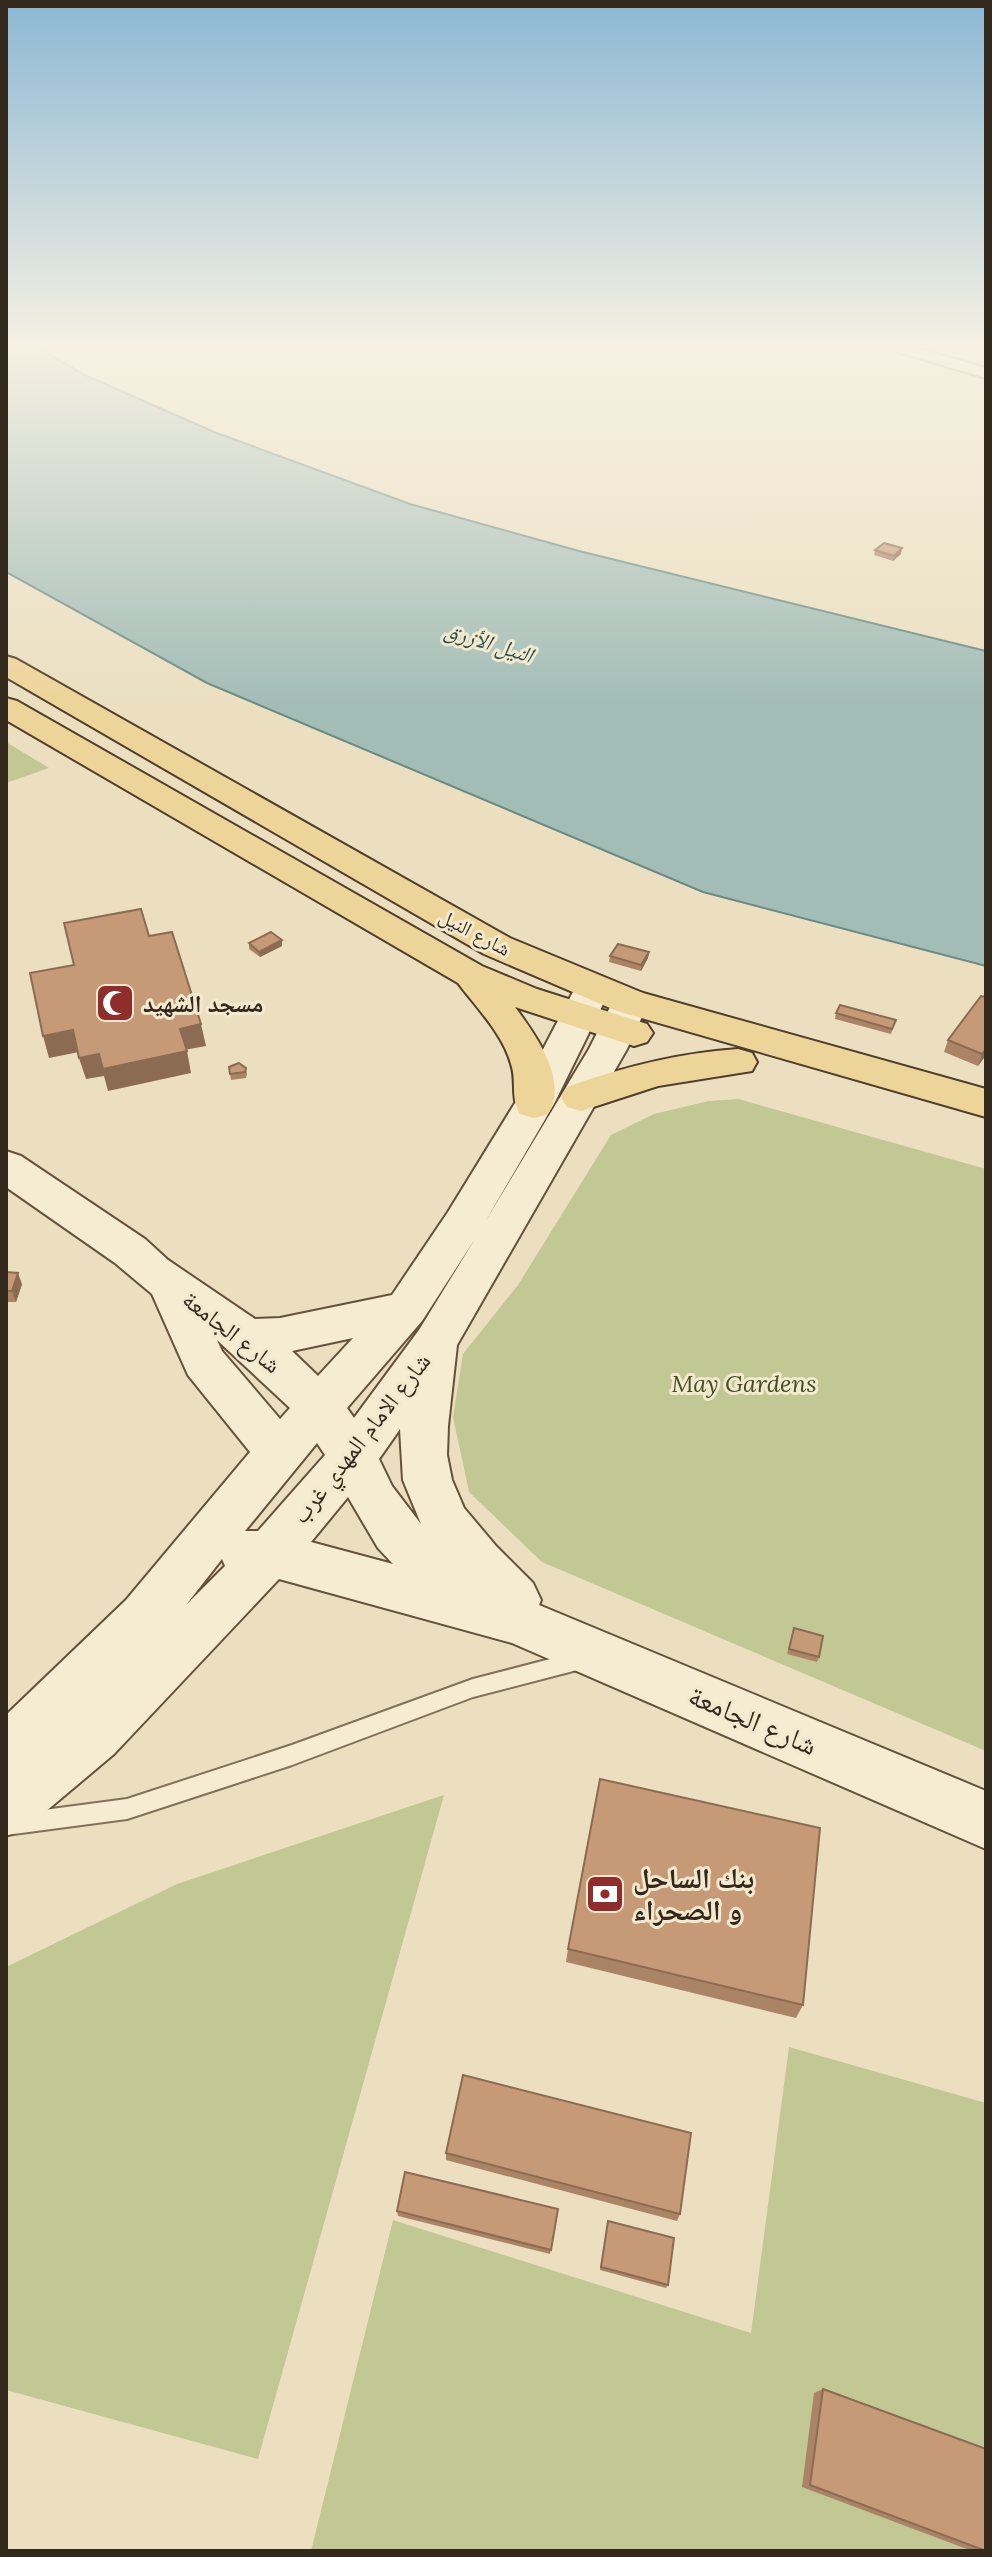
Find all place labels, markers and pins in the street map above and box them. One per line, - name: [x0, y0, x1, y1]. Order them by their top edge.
- mosque icon: مسجد الشهيد: [94, 982, 136, 1024]
- place label: مسجد الشهيد: [143, 988, 263, 1019]
- place label: بنك الساحل و الصحراء: [633, 1860, 754, 1928]
- bank icon: بنك الساحل و الصحراء: [584, 1873, 626, 1915]

